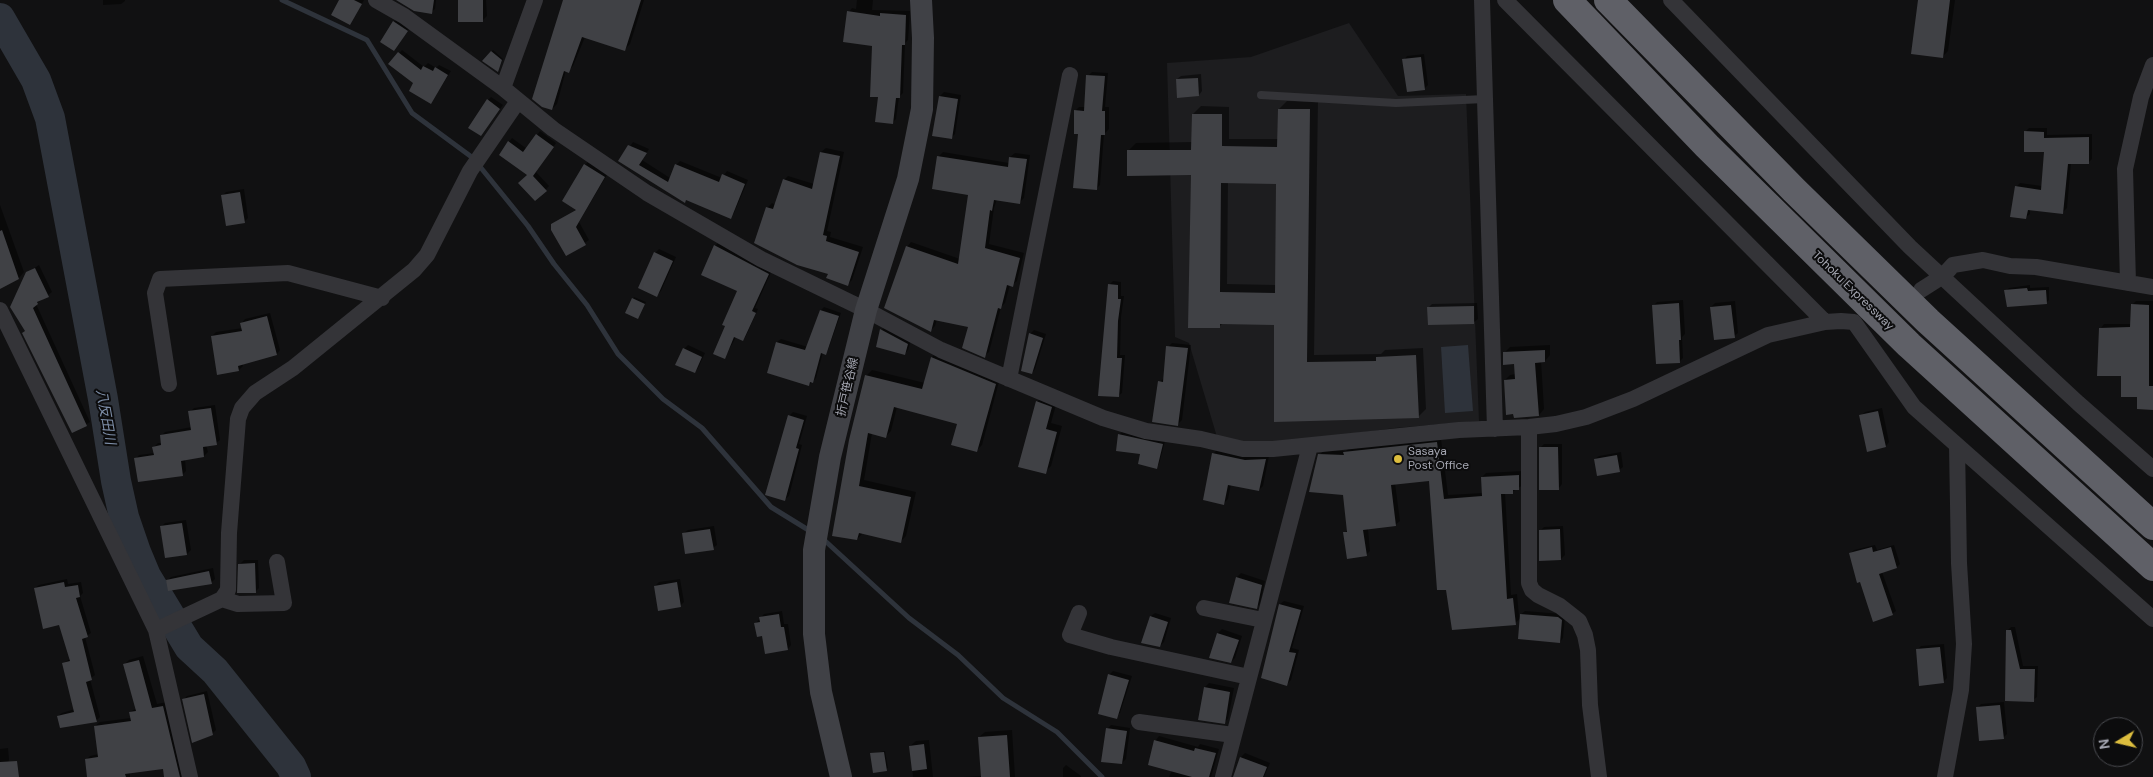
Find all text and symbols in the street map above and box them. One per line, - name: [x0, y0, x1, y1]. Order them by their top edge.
- street label: Tohoku Expressway: [1809, 248, 1897, 334]
- street label: 折戸笹谷線: [834, 356, 862, 418]
- water label: 八反田川: [92, 388, 118, 446]
- place label: Sasaya Post Office: [1408, 445, 1469, 473]
- marker: Sasaya Post Office: [1392, 453, 1404, 465]
- north arrow: [2093, 717, 2143, 767]
- text: N: [2094, 738, 2114, 751]

